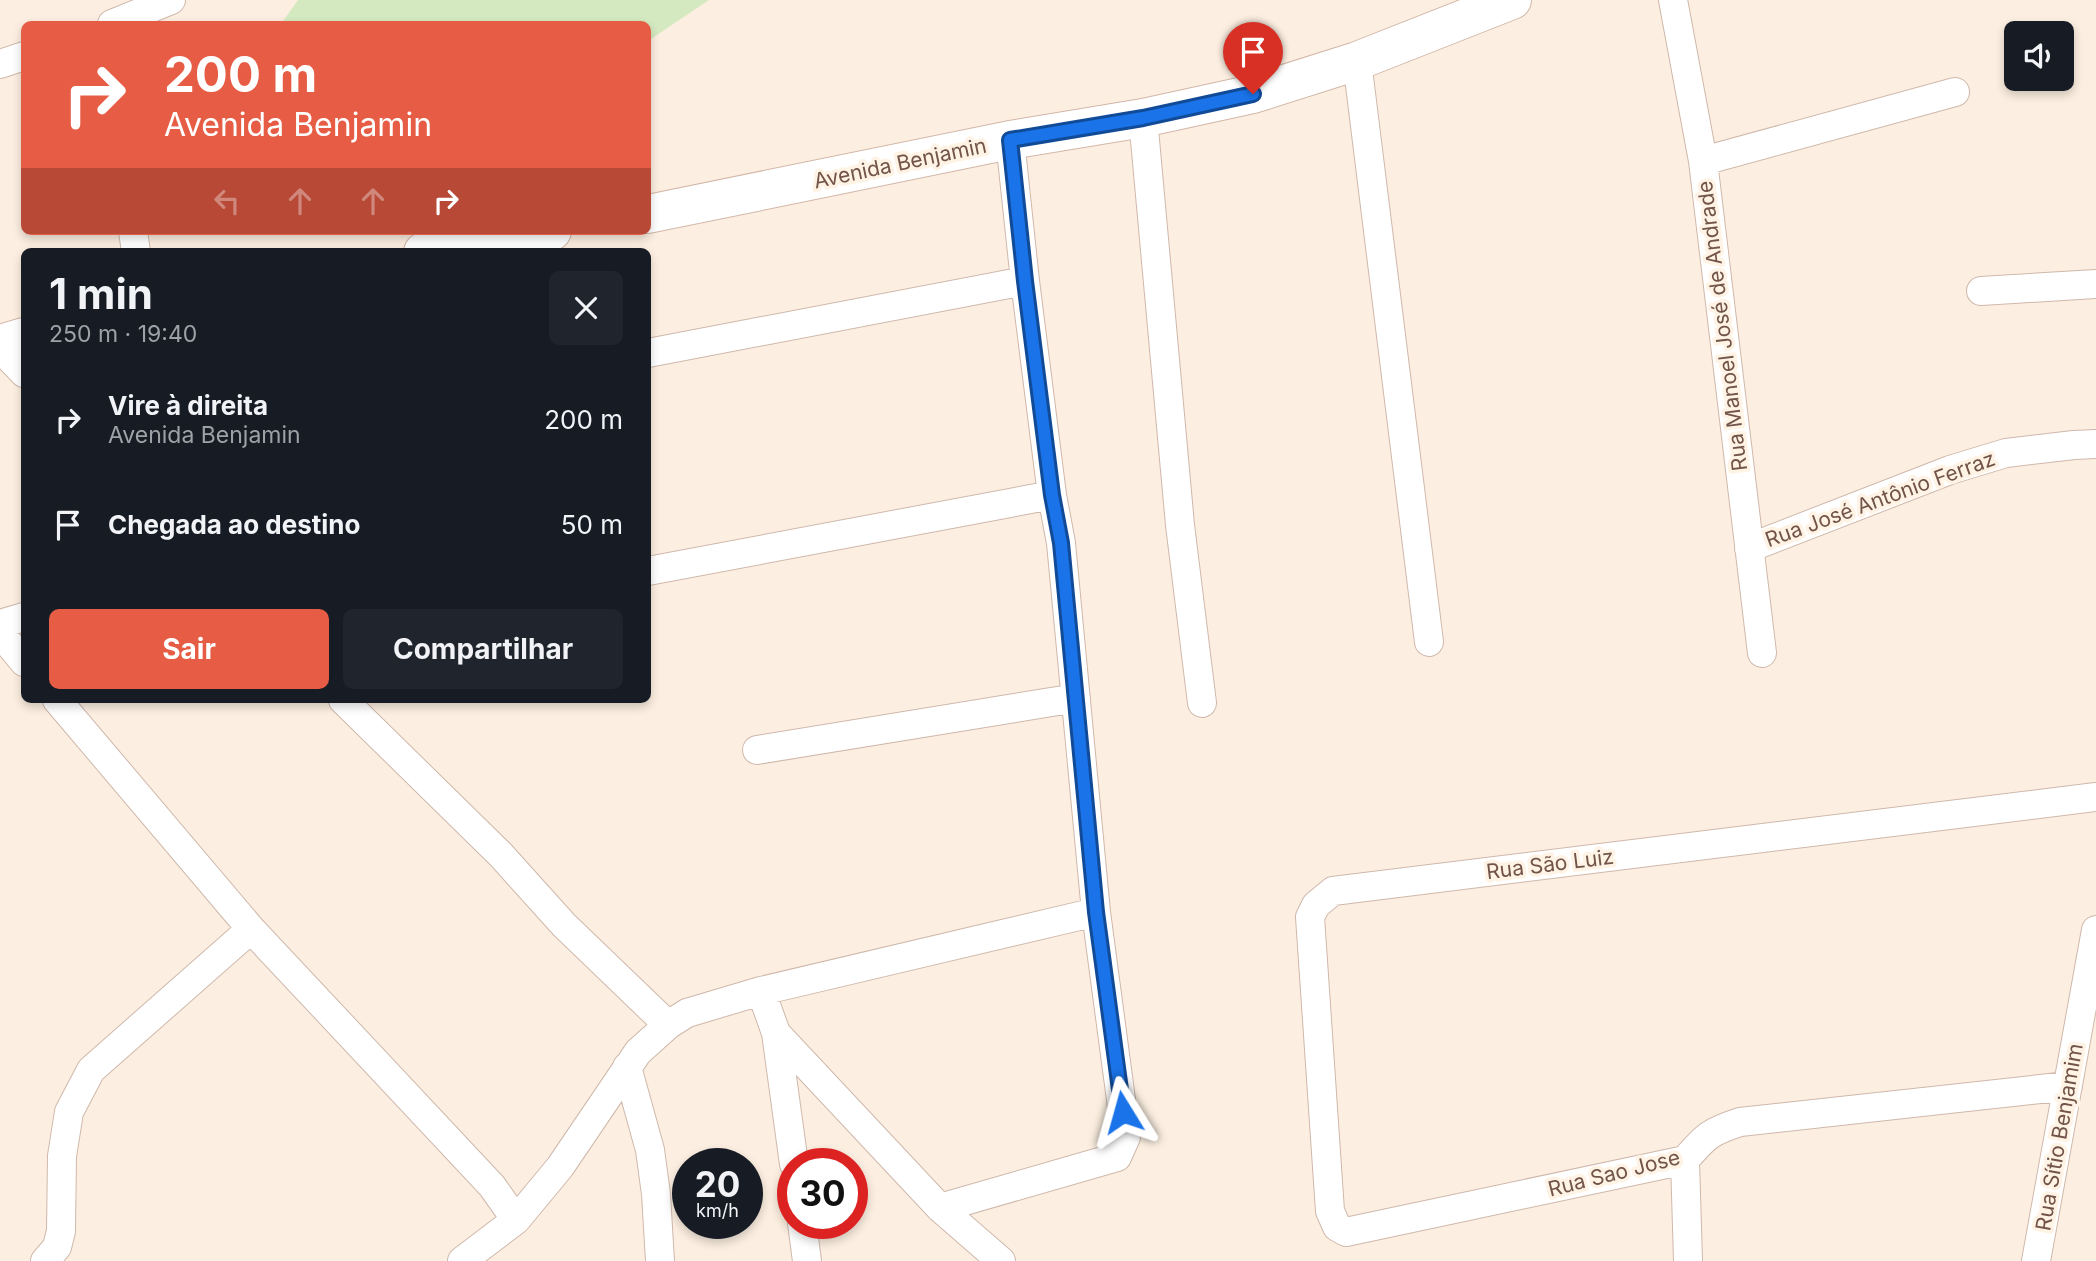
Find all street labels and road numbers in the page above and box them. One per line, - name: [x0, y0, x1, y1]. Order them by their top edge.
- street label: Avenida Benjamin: [811, 132, 989, 194]
- street label: Rua Manoel José de Andrade: [1692, 180, 1752, 472]
- street label: Rua José Antônio Ferraz: [1762, 446, 1998, 552]
- street label: Rua São Luiz: [1485, 844, 1615, 884]
- street label: Rua Sítio Benjamim: [2030, 1041, 2088, 1233]
- street label: Rua Sao Jose: [1545, 1145, 1683, 1201]

